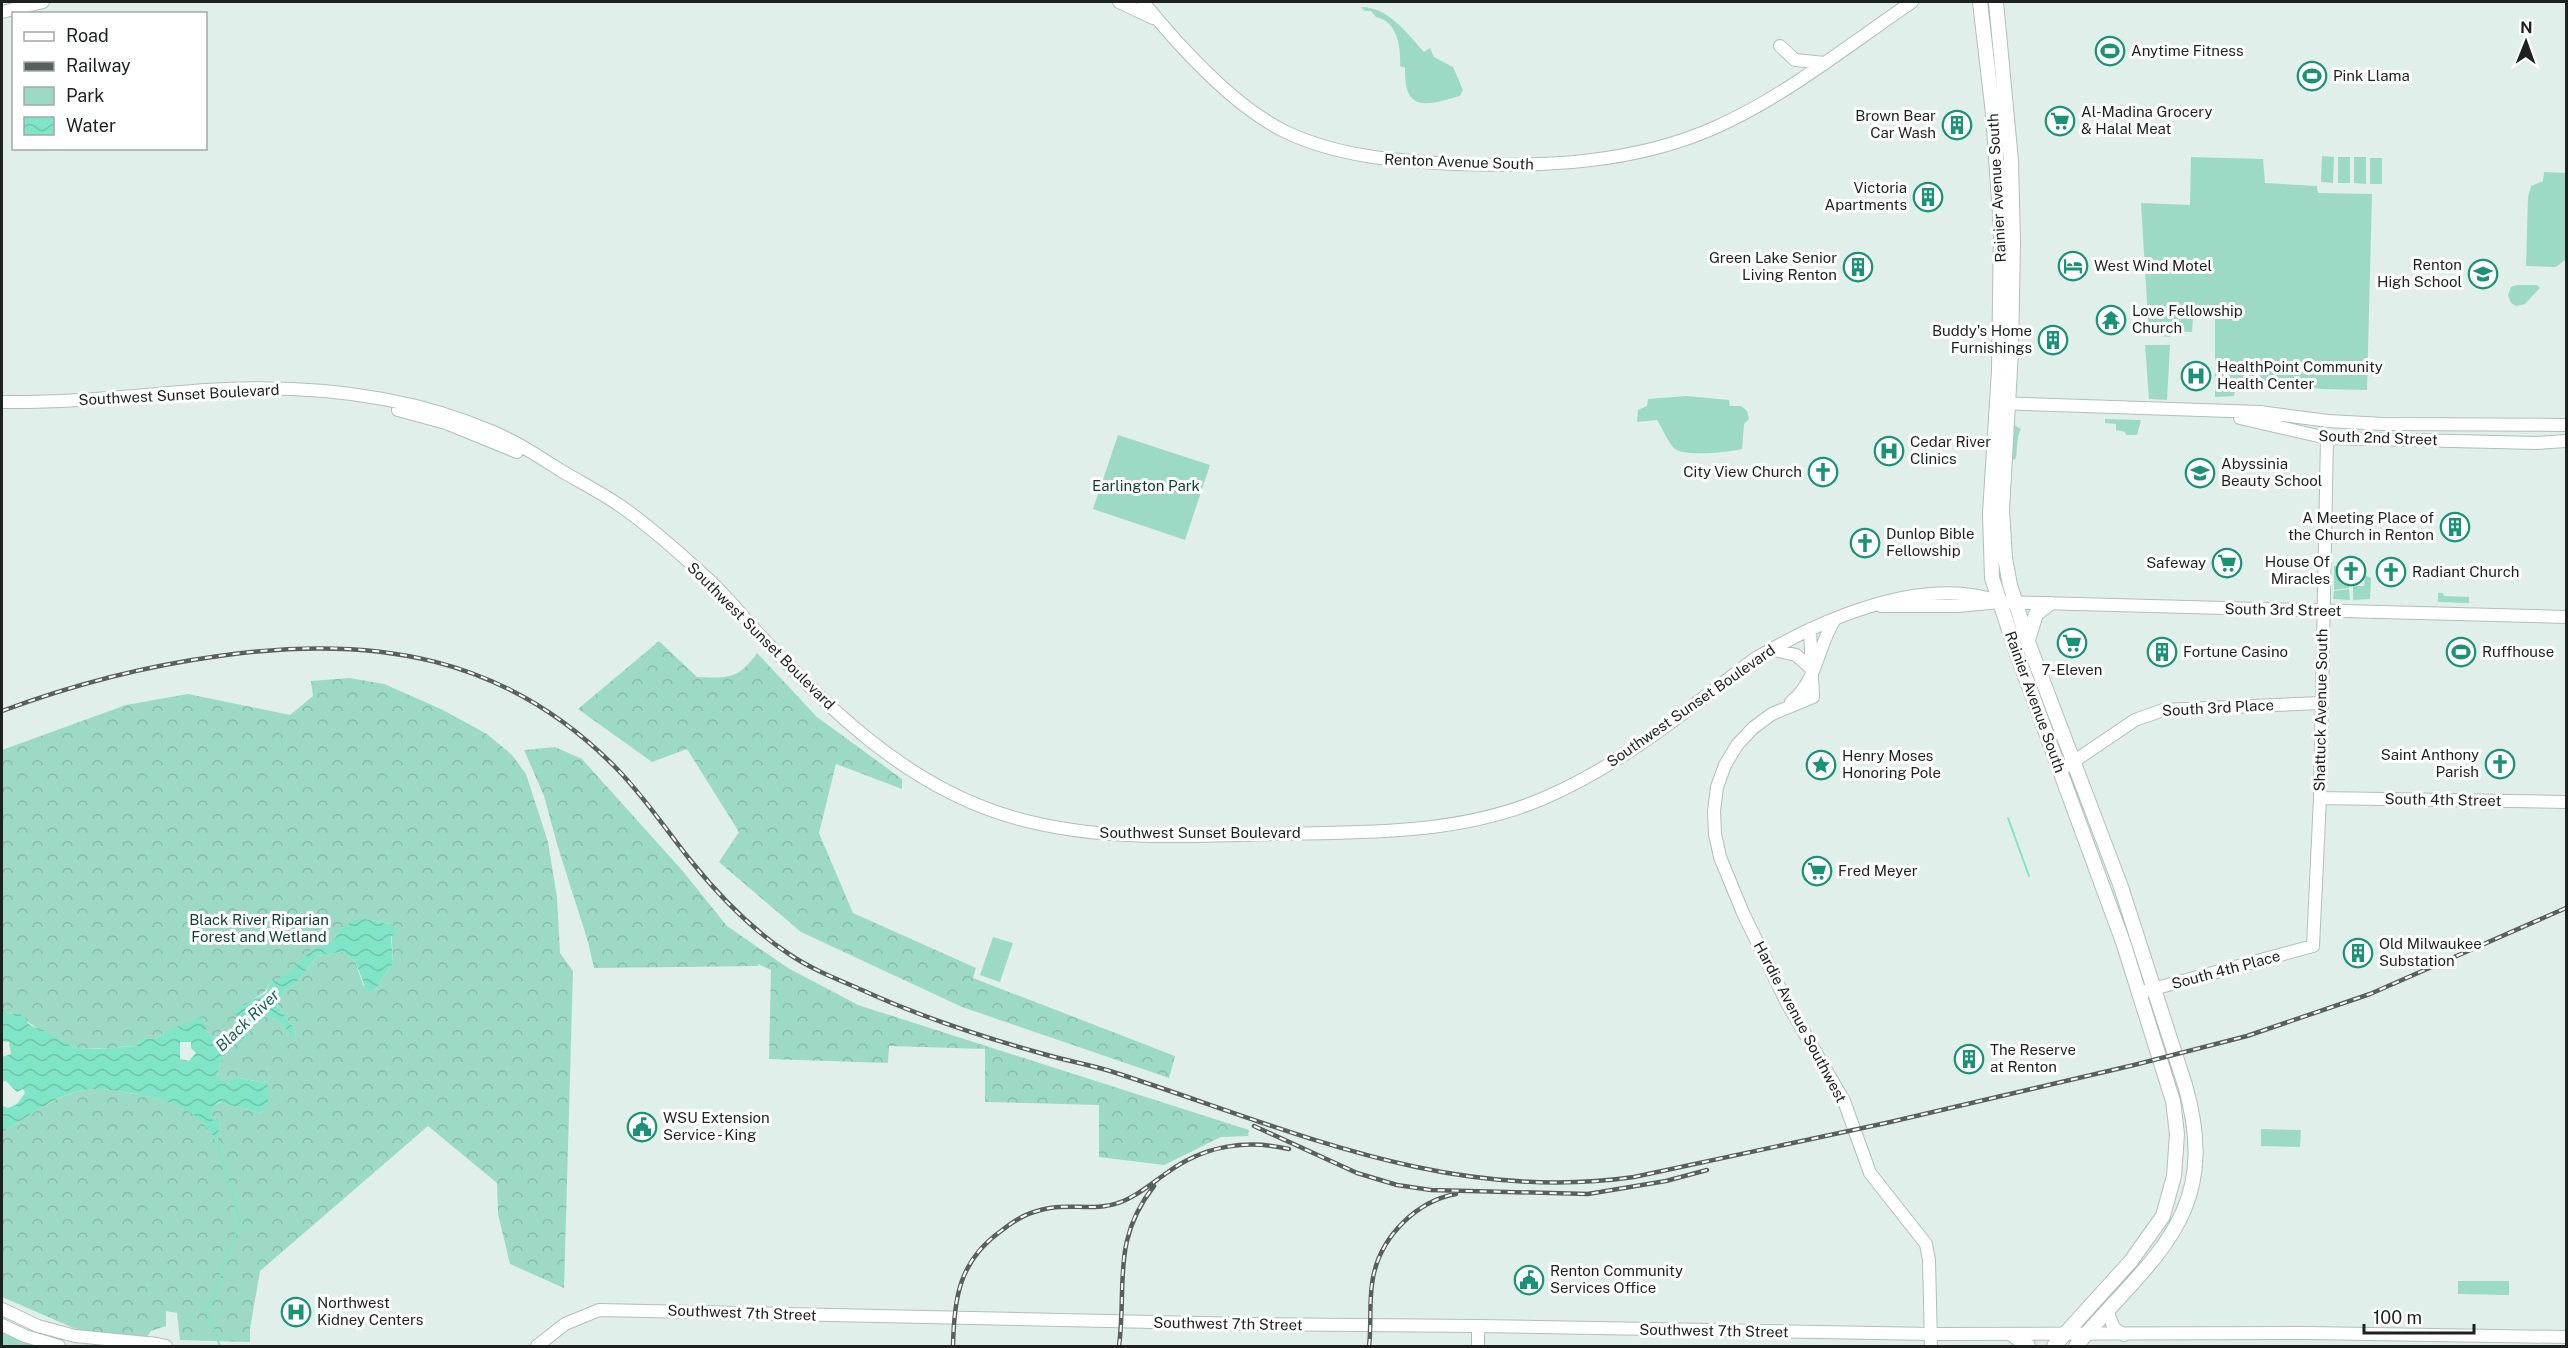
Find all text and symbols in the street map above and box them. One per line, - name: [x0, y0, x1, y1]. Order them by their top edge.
- legend: [12, 12, 207, 150]
- north arrow: [2496, 12, 2556, 72]
- text: N: [2520, 18, 2533, 37]
- text: Road: [66, 25, 109, 46]
- sports icon: Anytime Fitness: [2094, 35, 2126, 67]
- place label: Anytime Fitness: [2131, 42, 2244, 59]
- text: Railway: [66, 55, 131, 76]
- sports icon: Pink Llama: [2296, 60, 2328, 92]
- place label: Pink Llama: [2333, 67, 2410, 84]
- text: Park: [66, 85, 104, 106]
- place label: Al-Madina Grocery & Halal Meat: [2081, 103, 2212, 137]
- supermarket icon: Al-Madina Grocery & Halal Meat: [2044, 105, 2076, 137]
- place label: Brown Bear Car Wash: [1855, 107, 1936, 141]
- building icon: Brown Bear Car Wash: [1941, 109, 1973, 141]
- street label: Rainier Avenue South: [1984, 113, 2009, 263]
- text: Water: [66, 115, 116, 136]
- street label: Renton Avenue South: [1384, 150, 1534, 173]
- place label: Victoria Apartments: [1825, 179, 1907, 213]
- building icon: Victoria Apartments: [1912, 181, 1944, 213]
- place label: Green Lake Senior Living Renton: [1709, 249, 1837, 283]
- hotel icon: West Wind Motel: [2057, 250, 2089, 282]
- building icon: Green Lake Senior Living Renton: [1842, 251, 1874, 283]
- place label: Renton High School: [2377, 256, 2462, 290]
- place label: West Wind Motel: [2094, 257, 2212, 274]
- school or university icon: Renton High School: [2467, 258, 2499, 290]
- place label: Love Fellowship Church: [2132, 302, 2243, 336]
- temple icon: Love Fellowship Church: [2095, 304, 2127, 336]
- place label: Buddy's Home Furnishings: [1932, 322, 2032, 356]
- building icon: Buddy's Home Furnishings: [2037, 324, 2069, 356]
- place label: HealthPoint Community Health Center: [2217, 358, 2383, 392]
- hospital icon: HealthPoint Community Health Center: [2180, 360, 2212, 392]
- street label: Southwest Sunset Boulevard: [78, 381, 280, 408]
- street label: South 2nd Street: [2318, 427, 2438, 448]
- place label: Cedar River Clinics: [1910, 433, 1991, 467]
- hospital icon: Cedar River Clinics: [1873, 435, 1905, 467]
- place label: Abyssinia Beauty School: [2221, 455, 2322, 489]
- church icon: City View Church: [1807, 456, 1839, 488]
- school or university icon: Abyssinia Beauty School: [2184, 457, 2216, 489]
- place label: City View Church: [1683, 463, 1802, 480]
- park label: Earlington Park: [1092, 477, 1200, 494]
- place label: A Meeting Place of the Church in Renton: [2288, 509, 2434, 543]
- building icon: A Meeting Place of the Church in Renton: [2439, 511, 2471, 543]
- place label: Dunlop Bible Fellowship: [1886, 525, 1974, 559]
- church icon: Dunlop Bible Fellowship: [1849, 527, 1881, 559]
- supermarket icon: Safeway: [2211, 547, 2243, 579]
- place label: House Of Miracles: [2265, 553, 2330, 587]
- place label: Safeway: [2146, 554, 2206, 571]
- church icon: House Of Miracles: [2335, 555, 2367, 587]
- church icon: Radiant Church: [2375, 556, 2407, 588]
- street label: Southwest Sunset Boulevard: [684, 558, 839, 713]
- place label: Radiant Church: [2412, 563, 2519, 580]
- street label: South 3rd Street: [2224, 600, 2342, 619]
- supermarket icon: 7-Eleven: [2056, 627, 2088, 659]
- street label: Shattuck Avenue South: [2311, 628, 2330, 792]
- street label: Rainier Avenue South: [2002, 629, 2069, 775]
- building icon: Fortune Casino: [2146, 636, 2178, 668]
- sports icon: Ruffhouse: [2445, 636, 2477, 668]
- street label: Southwest Sunset Boulevard: [1603, 641, 1778, 770]
- place label: Fortune Casino: [2183, 643, 2288, 660]
- place label: Ruffhouse: [2482, 643, 2554, 660]
- place label: 7-Eleven: [2042, 661, 2102, 678]
- street label: South 3rd Place: [2162, 696, 2274, 719]
- place label: Saint Anthony Parish: [2381, 746, 2479, 780]
- place label: Henry Moses Honoring Pole: [1842, 747, 1941, 781]
- church icon: Saint Anthony Parish: [2484, 748, 2516, 780]
- place icon: Henry Moses Honoring Pole: [1805, 749, 1837, 781]
- street label: South 4th Street: [2385, 790, 2502, 809]
- street label: Southwest Sunset Boulevard: [1099, 824, 1301, 841]
- supermarket icon: Fred Meyer: [1801, 855, 1833, 887]
- place label: Fred Meyer: [1838, 862, 1918, 879]
- park label: Black River Riparian Forest and Wetland: [189, 911, 329, 945]
- place label: Old Milwaukee Substation: [2379, 935, 2482, 969]
- building icon: Old Milwaukee Substation: [2342, 937, 2374, 969]
- street label: Hardie Avenue Southwest: [1751, 938, 1850, 1105]
- street label: South 4th Place: [2170, 947, 2282, 992]
- water label: Black River: [212, 985, 284, 1055]
- place label: The Reserve at Renton: [1990, 1041, 2076, 1075]
- building icon: The Reserve at Renton: [1953, 1043, 1985, 1075]
- place label: WSU Extension Service - King: [663, 1109, 770, 1143]
- public building icon: WSU Extension Service - King: [626, 1111, 658, 1143]
- place label: Renton Community Services Office: [1550, 1262, 1683, 1296]
- public building icon: Renton Community Services Office: [1513, 1264, 1545, 1296]
- place label: Northwest Kidney Centers: [317, 1294, 423, 1328]
- hospital icon: Northwest Kidney Centers: [280, 1296, 312, 1328]
- scale bar: [2364, 1297, 2474, 1335]
- street label: Southwest 7th Street: [667, 1301, 817, 1324]
- text: 100 m: [2373, 1307, 2422, 1328]
- street label: Southwest 7th Street: [1153, 1314, 1303, 1333]
- street label: Southwest 7th Street: [1639, 1321, 1789, 1340]

